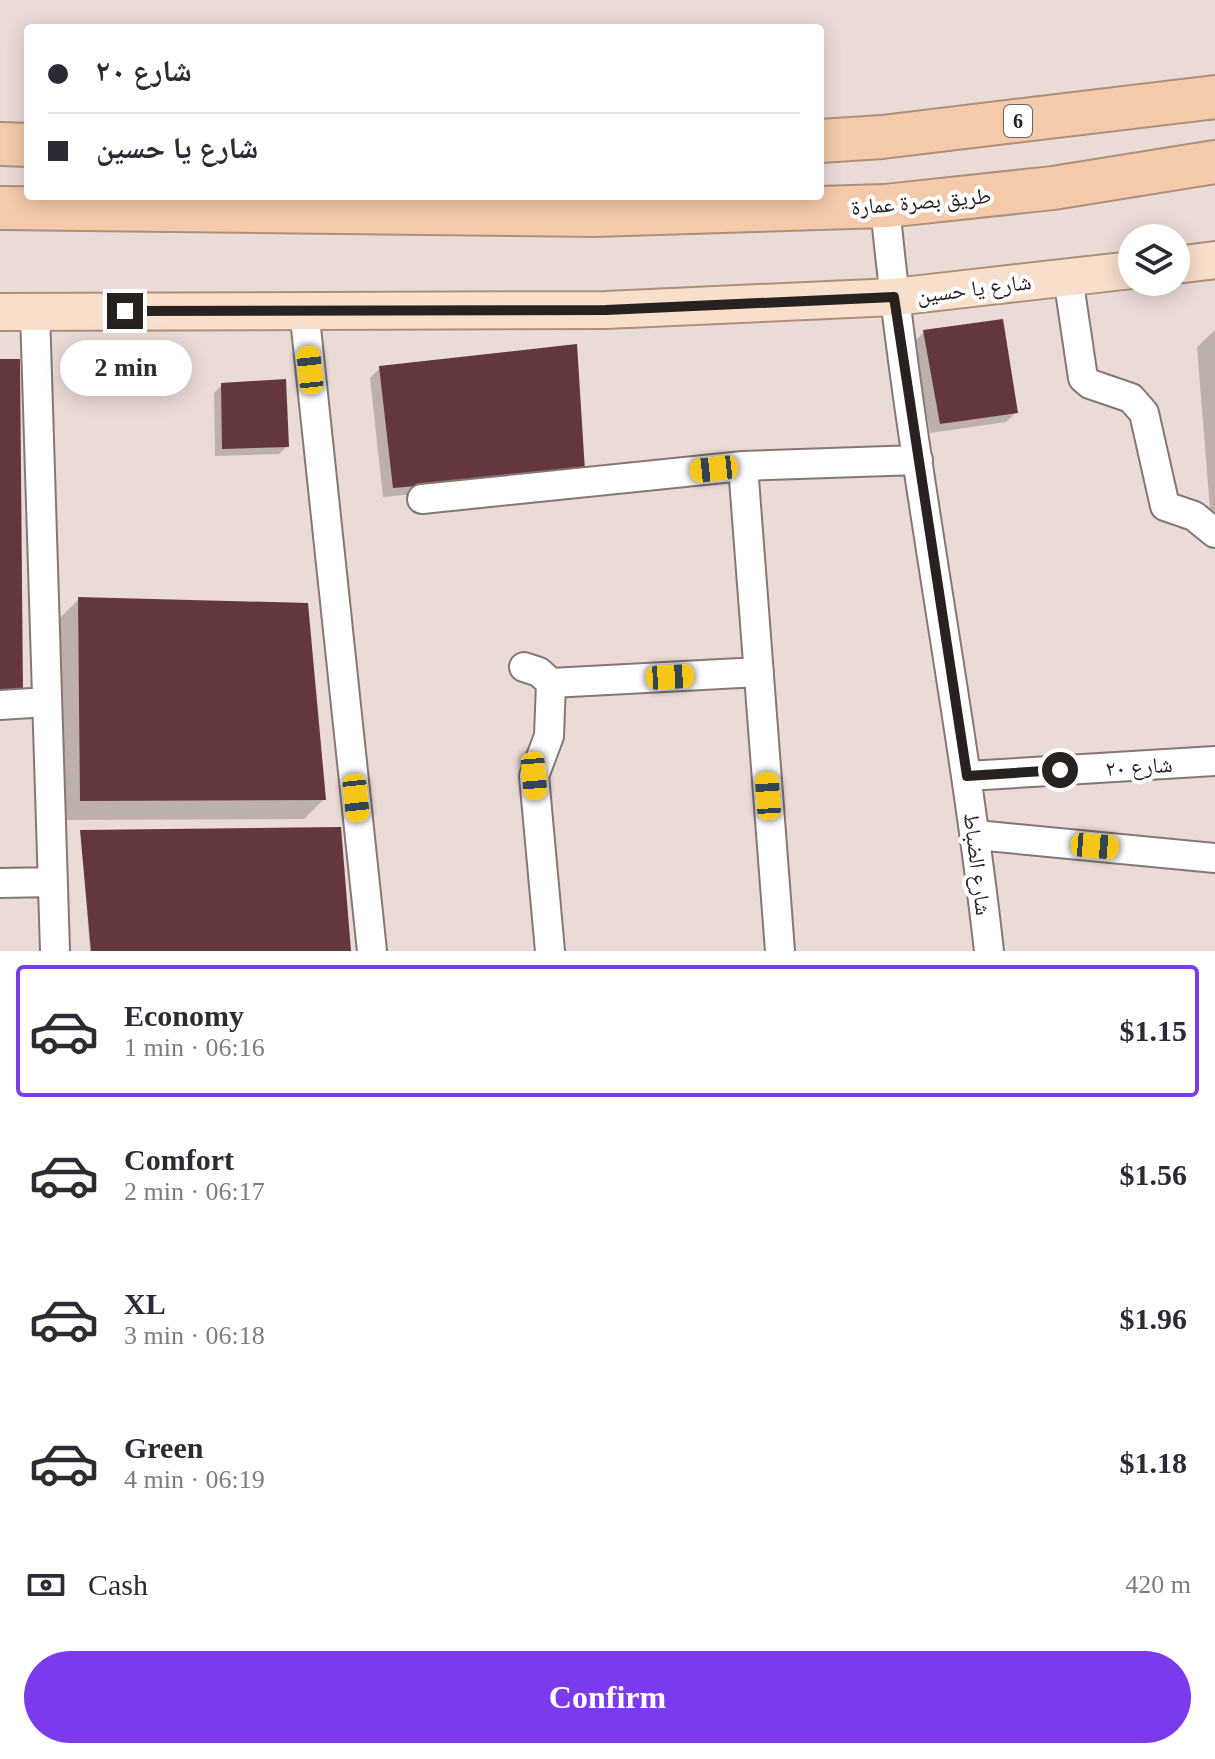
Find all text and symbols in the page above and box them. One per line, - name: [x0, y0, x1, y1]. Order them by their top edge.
- text: شارع ٢٠: [96, 54, 192, 87]
- road number: 6: [1004, 105, 1032, 137]
- text: شارع يا حسين: [96, 131, 258, 164]
- street label: طريق بصرة عمارة: [850, 183, 992, 221]
- map controls: [1118, 224, 1190, 296]
- button: layers: [1118, 224, 1190, 296]
- street label: شارع يا حسين: [915, 269, 1033, 309]
- route end: [107, 293, 143, 329]
- callout: 2 min: [59, 339, 191, 395]
- car: [296, 345, 324, 395]
- text: 2 min: [95, 353, 157, 382]
- car: [689, 455, 739, 483]
- car: [645, 664, 695, 690]
- car: [520, 751, 548, 801]
- route start: [1042, 752, 1078, 788]
- street label: شارع ٢٠: [1105, 752, 1173, 782]
- car: [754, 771, 782, 821]
- car: [342, 773, 370, 823]
- street label: شارع الضباط: [958, 811, 996, 917]
- car: [1070, 832, 1120, 860]
- icon: car: [28, 995, 100, 1067]
- text: Economy: [124, 999, 244, 1032]
- text: $1.15: [1120, 1014, 1187, 1047]
- text: 1 min · 06:16: [124, 1033, 265, 1062]
- icon: car: [28, 1139, 100, 1211]
- text: Comfort: [124, 1143, 234, 1176]
- text: $1.56: [1120, 1158, 1187, 1191]
- text: 2 min · 06:17: [124, 1177, 265, 1206]
- icon: car: [28, 1283, 100, 1355]
- text: XL: [124, 1287, 166, 1320]
- text: $1.96: [1120, 1302, 1187, 1335]
- text: 3 min · 06:18: [124, 1321, 265, 1350]
- icon: car: [28, 1427, 100, 1499]
- text: Green: [124, 1431, 203, 1464]
- text: $1.18: [1120, 1446, 1187, 1479]
- text: 4 min · 06:19: [124, 1465, 265, 1494]
- icon: cash: [24, 1563, 68, 1607]
- text: Cash: [88, 1568, 148, 1601]
- text: 420 m: [1125, 1570, 1191, 1599]
- button: Confirm: [24, 1651, 1191, 1743]

